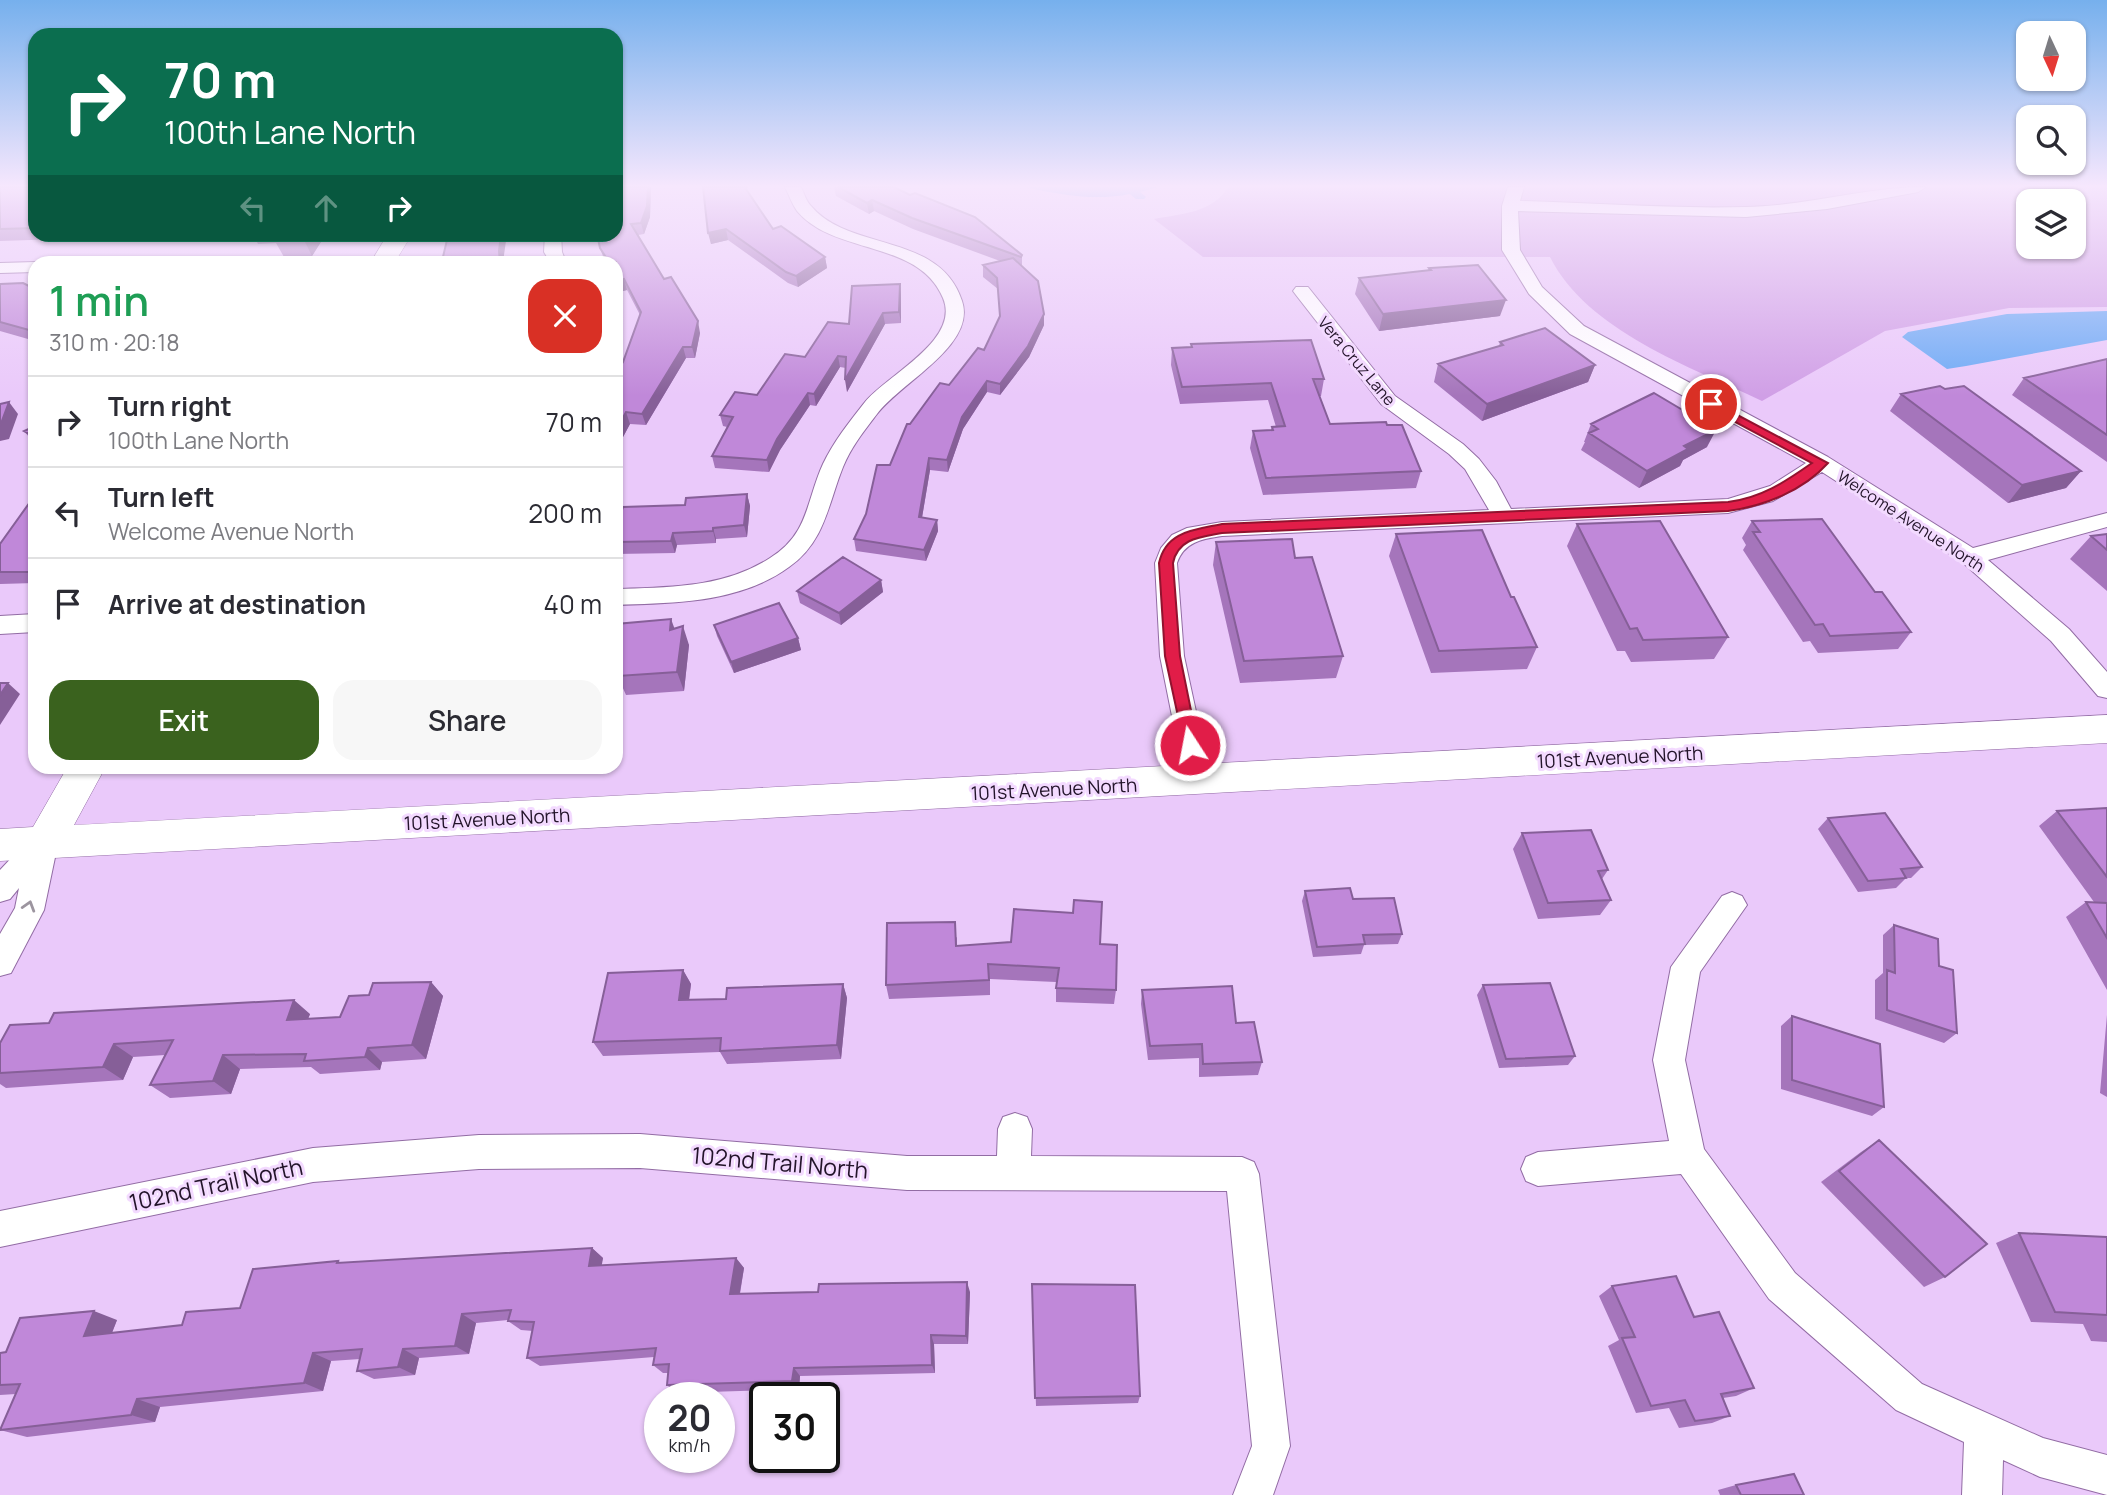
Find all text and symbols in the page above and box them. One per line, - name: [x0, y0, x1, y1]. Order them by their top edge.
- north arrow: [2016, 21, 2086, 91]
- map controls: [2016, 21, 2086, 259]
- text: 70 m: [164, 46, 276, 113]
- icon: right: [49, 56, 140, 147]
- button: search: [2016, 105, 2086, 175]
- text: 100th Lane North: [164, 110, 416, 154]
- icon: left: [234, 189, 272, 227]
- icon: ahead: [307, 189, 345, 227]
- icon: right: [380, 189, 418, 227]
- button: layers: [2016, 189, 2086, 259]
- text: 1 min: [49, 271, 149, 329]
- button: close: [528, 279, 602, 353]
- street label: Vera Cruz Lane: [1313, 312, 1401, 410]
- text: 310 m · 20:18: [49, 326, 180, 358]
- pin: [1681, 374, 1741, 434]
- icon: arrive: [1692, 385, 1730, 423]
- text: Turn right: [108, 388, 232, 424]
- icon: right: [49, 403, 87, 441]
- text: 70 m: [546, 404, 602, 440]
- text: 100th Lane North: [108, 424, 289, 456]
- street label: Welcome Avenue North: [1833, 465, 1989, 577]
- text: Turn left: [108, 479, 215, 515]
- icon: left: [49, 494, 87, 532]
- text: 200 m: [528, 495, 602, 531]
- text: Welcome Avenue North: [108, 515, 354, 547]
- icon: arrive: [49, 585, 87, 623]
- text: Arrive at destination: [108, 586, 366, 622]
- text: 40 m: [544, 586, 602, 622]
- button: Exit: [49, 680, 319, 760]
- button: Share: [333, 680, 602, 760]
- position arrow: [1153, 708, 1227, 782]
- street label: 101st Avenue North: [1536, 740, 1704, 774]
- street label: 101st Avenue North: [970, 772, 1138, 806]
- street label: 101st Avenue North: [403, 802, 571, 836]
- one-way arrow: [21, 900, 36, 912]
- street label: 102nd Trail North: [691, 1138, 870, 1186]
- street label: 102nd Trail North: [126, 1150, 306, 1218]
- speed limit sign: 30: [749, 1382, 840, 1473]
- text: 20: [668, 1394, 711, 1442]
- text: km/h: [669, 1433, 710, 1457]

